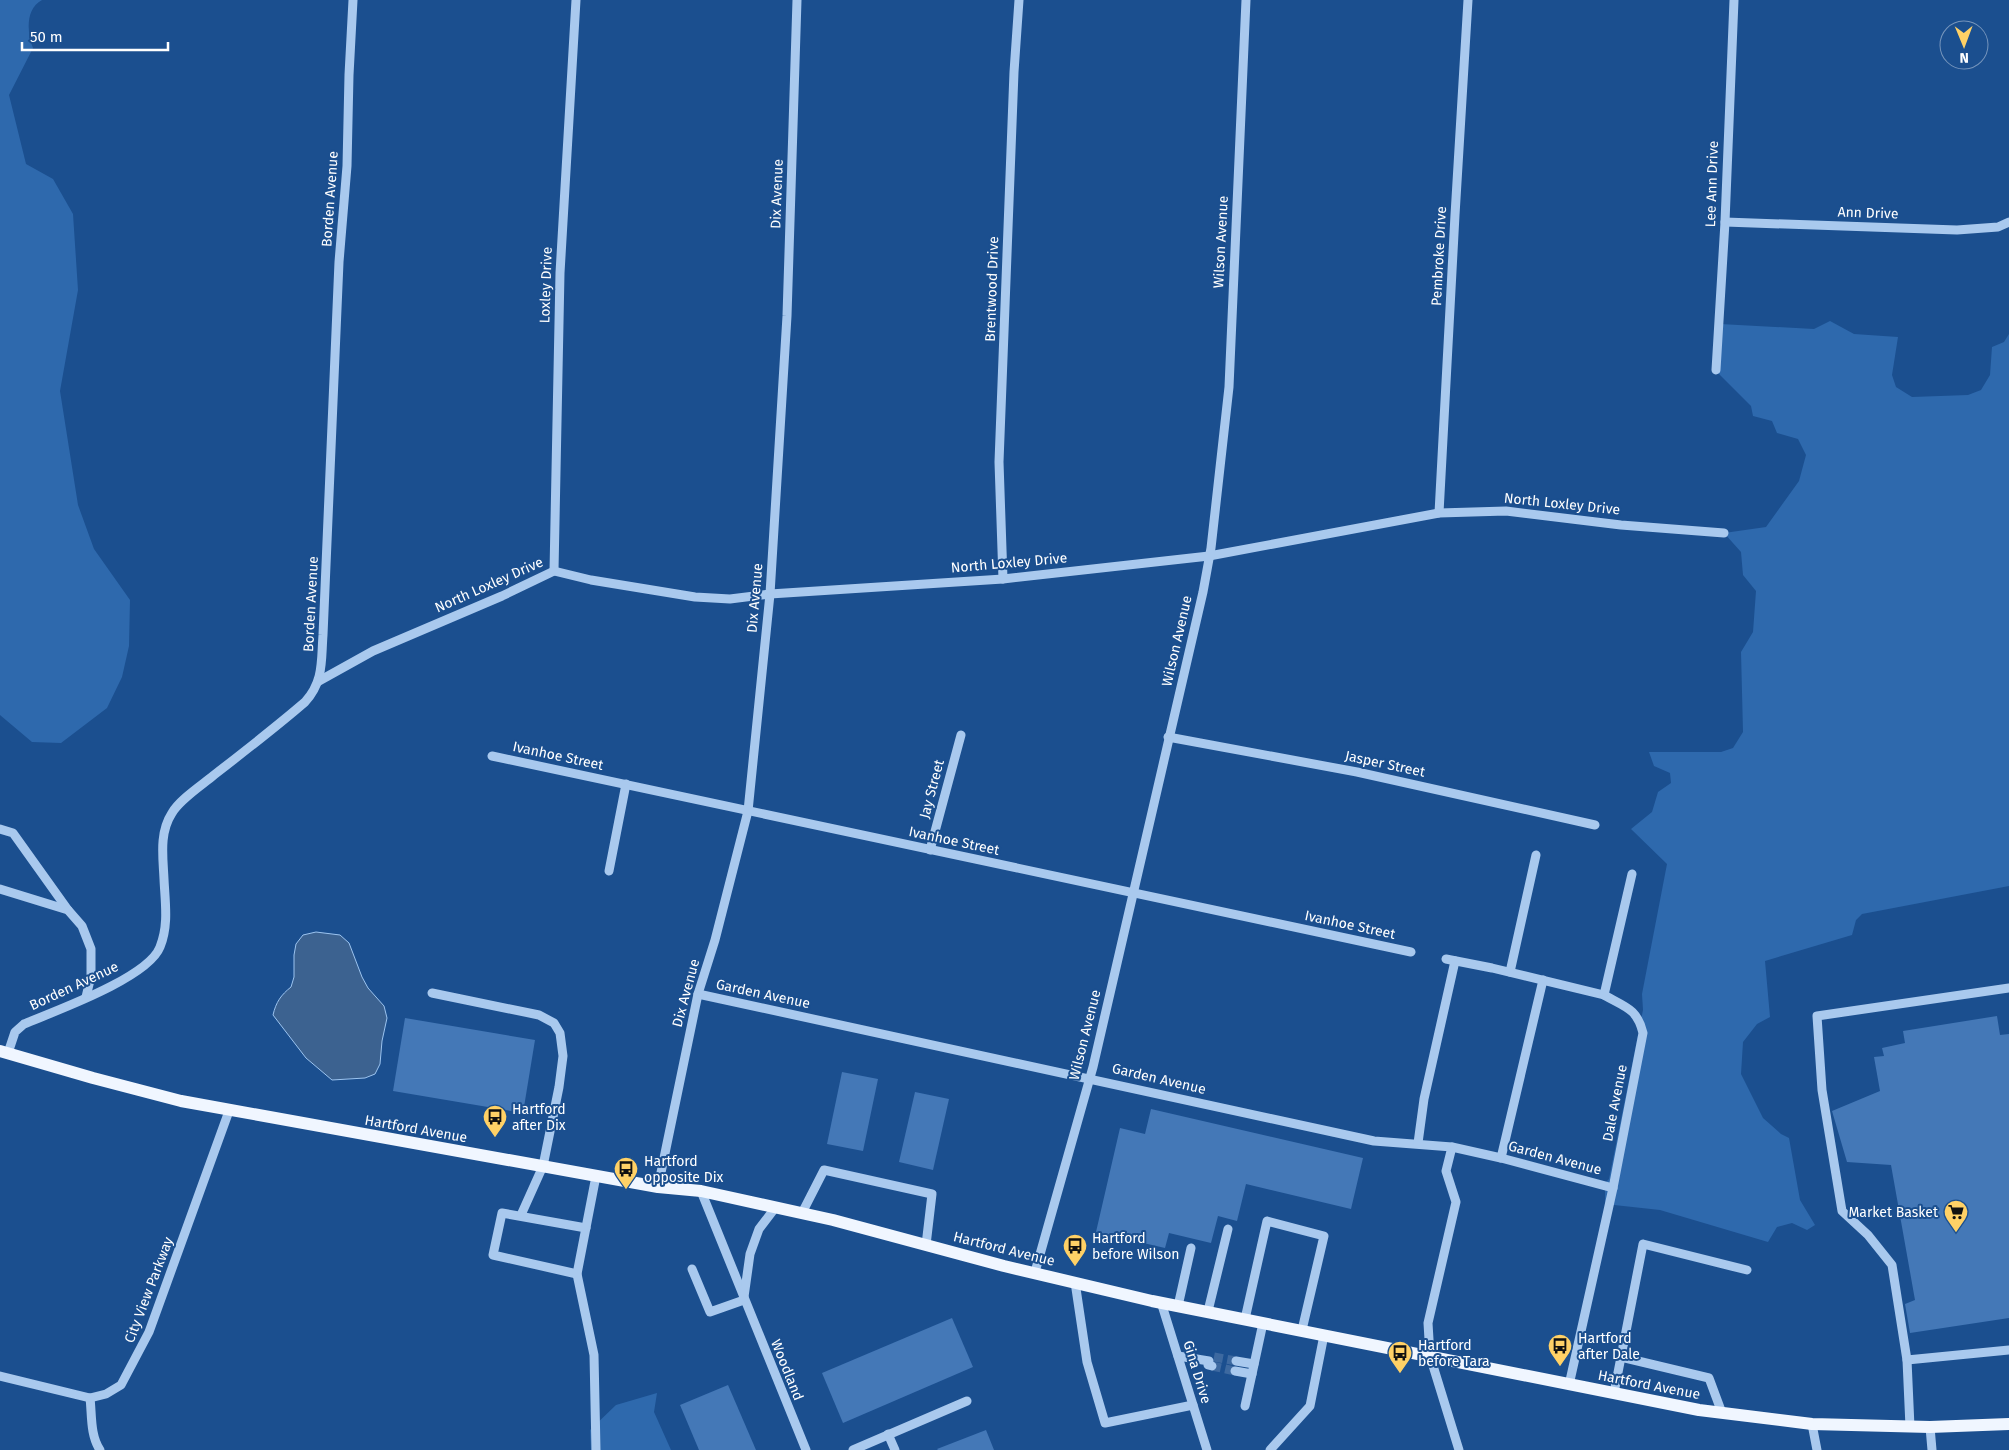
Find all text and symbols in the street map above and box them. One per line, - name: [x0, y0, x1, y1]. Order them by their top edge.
- scale bar: [22, 20, 169, 52]
- north arrow: [1939, 20, 1989, 70]
- text: 50 m: [30, 28, 63, 46]
- text: N: [1959, 49, 1969, 66]
- street label: Lee Ann Drive: [1702, 140, 1722, 228]
- street label: Borden Avenue: [318, 150, 342, 248]
- street label: Dix Avenue: [767, 159, 787, 229]
- street label: Wilson Avenue: [1210, 195, 1232, 289]
- street label: Ann Drive: [1837, 203, 1899, 223]
- street label: Pembroke Drive: [1428, 206, 1450, 306]
- street label: Brentwood Drive: [982, 236, 1002, 342]
- street label: Loxley Drive: [536, 246, 556, 324]
- street label: North Loxley Drive: [1503, 489, 1621, 519]
- street label: North Loxley Drive: [950, 549, 1068, 577]
- street label: North Loxley Drive: [432, 554, 546, 616]
- street label: Borden Avenue: [300, 556, 322, 652]
- street label: Dix Avenue: [743, 562, 767, 634]
- street label: Wilson Avenue: [1158, 594, 1196, 688]
- street label: Ivanhoe Street: [511, 738, 606, 774]
- street label: Jasper Street: [1343, 747, 1427, 781]
- street label: Jay Street: [916, 757, 948, 820]
- street label: Ivanhoe Street: [907, 823, 1002, 859]
- street label: Ivanhoe Street: [1303, 907, 1398, 943]
- street label: Dix Avenue: [669, 957, 703, 1029]
- street label: Borden Avenue: [27, 958, 121, 1014]
- street label: Garden Avenue: [714, 976, 812, 1012]
- street label: Wilson Avenue: [1066, 988, 1104, 1082]
- street label: Garden Avenue: [1110, 1060, 1208, 1098]
- street label: Dale Avenue: [1599, 1063, 1631, 1143]
- place label: Hartford after Dix: [512, 1101, 566, 1134]
- bus stop icon: Hartford after Dix: [482, 1104, 508, 1138]
- street label: Hartford Avenue: [363, 1112, 469, 1146]
- street label: Garden Avenue: [1507, 1137, 1603, 1179]
- place label: Hartford opposite Dix: [644, 1153, 724, 1186]
- bus stop icon: Hartford opposite Dix: [613, 1156, 639, 1190]
- supermarket icon: Market Basket: [1943, 1199, 1969, 1233]
- place label: Market Basket: [1848, 1204, 1939, 1221]
- street label: Hartford Avenue: [952, 1228, 1056, 1270]
- place label: Hartford before Wilson: [1092, 1230, 1180, 1263]
- bus stop icon: Hartford before Wilson: [1062, 1233, 1088, 1267]
- street label: City View Parkway: [121, 1234, 177, 1345]
- place label: Hartford after Dale: [1578, 1330, 1640, 1363]
- bus stop icon: Hartford after Dale: [1547, 1333, 1573, 1367]
- street label: Woodland: [767, 1337, 807, 1403]
- place label: Hartford before Tara: [1418, 1337, 1490, 1370]
- street label: Gina Drive: [1179, 1338, 1215, 1406]
- bus stop icon: Hartford before Tara: [1387, 1340, 1413, 1374]
- street label: Hartford Avenue: [1596, 1367, 1702, 1403]

